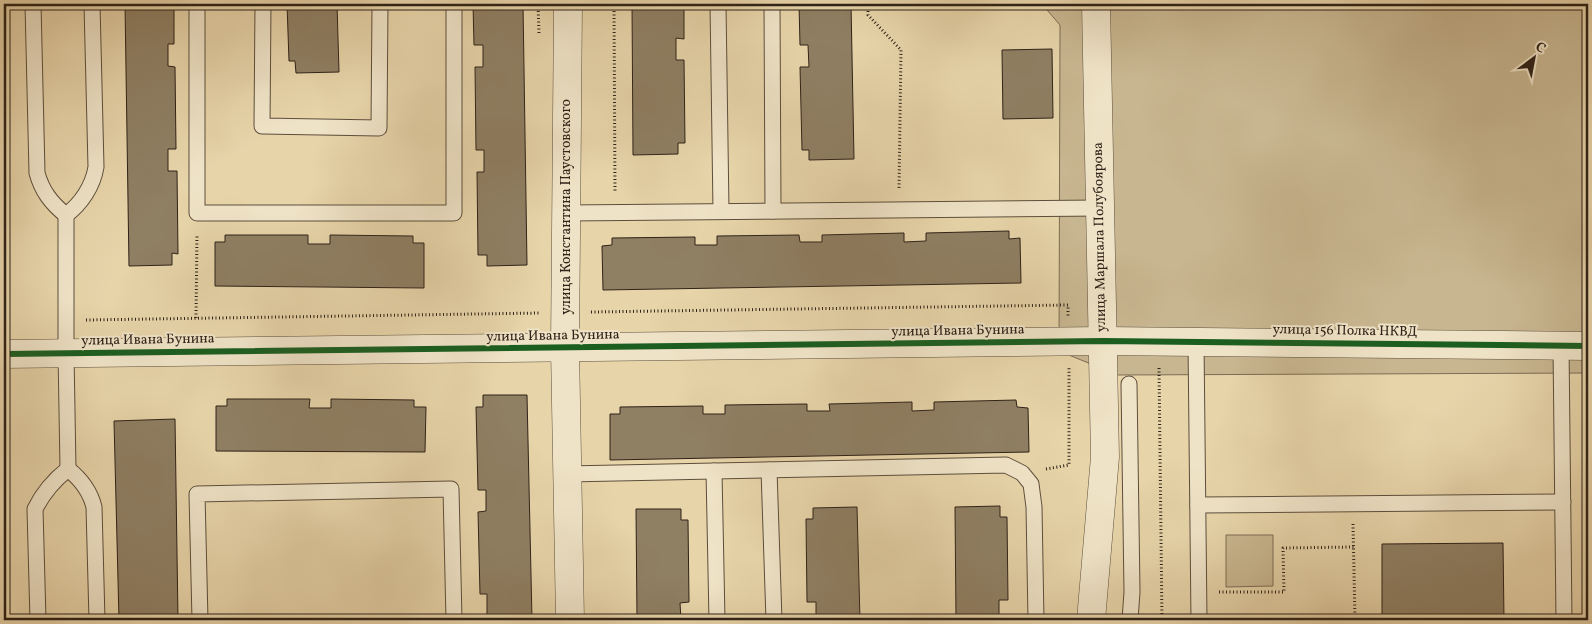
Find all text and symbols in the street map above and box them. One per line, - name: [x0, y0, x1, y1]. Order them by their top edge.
- north arrow: [1510, 32, 1560, 82]
- text: С: [1531, 38, 1549, 59]
- street label: улица Константина Паустовского: [557, 99, 576, 315]
- street label: улица Маршала Полубоярова: [1089, 142, 1111, 332]
- street label: улица Ивана Бунина: [891, 320, 1025, 342]
- street label: улица 156 Полка НКВД: [1272, 320, 1418, 342]
- street label: улица Ивана Бунина: [486, 325, 620, 347]
- street label: улица Ивана Бунина: [81, 329, 215, 351]

